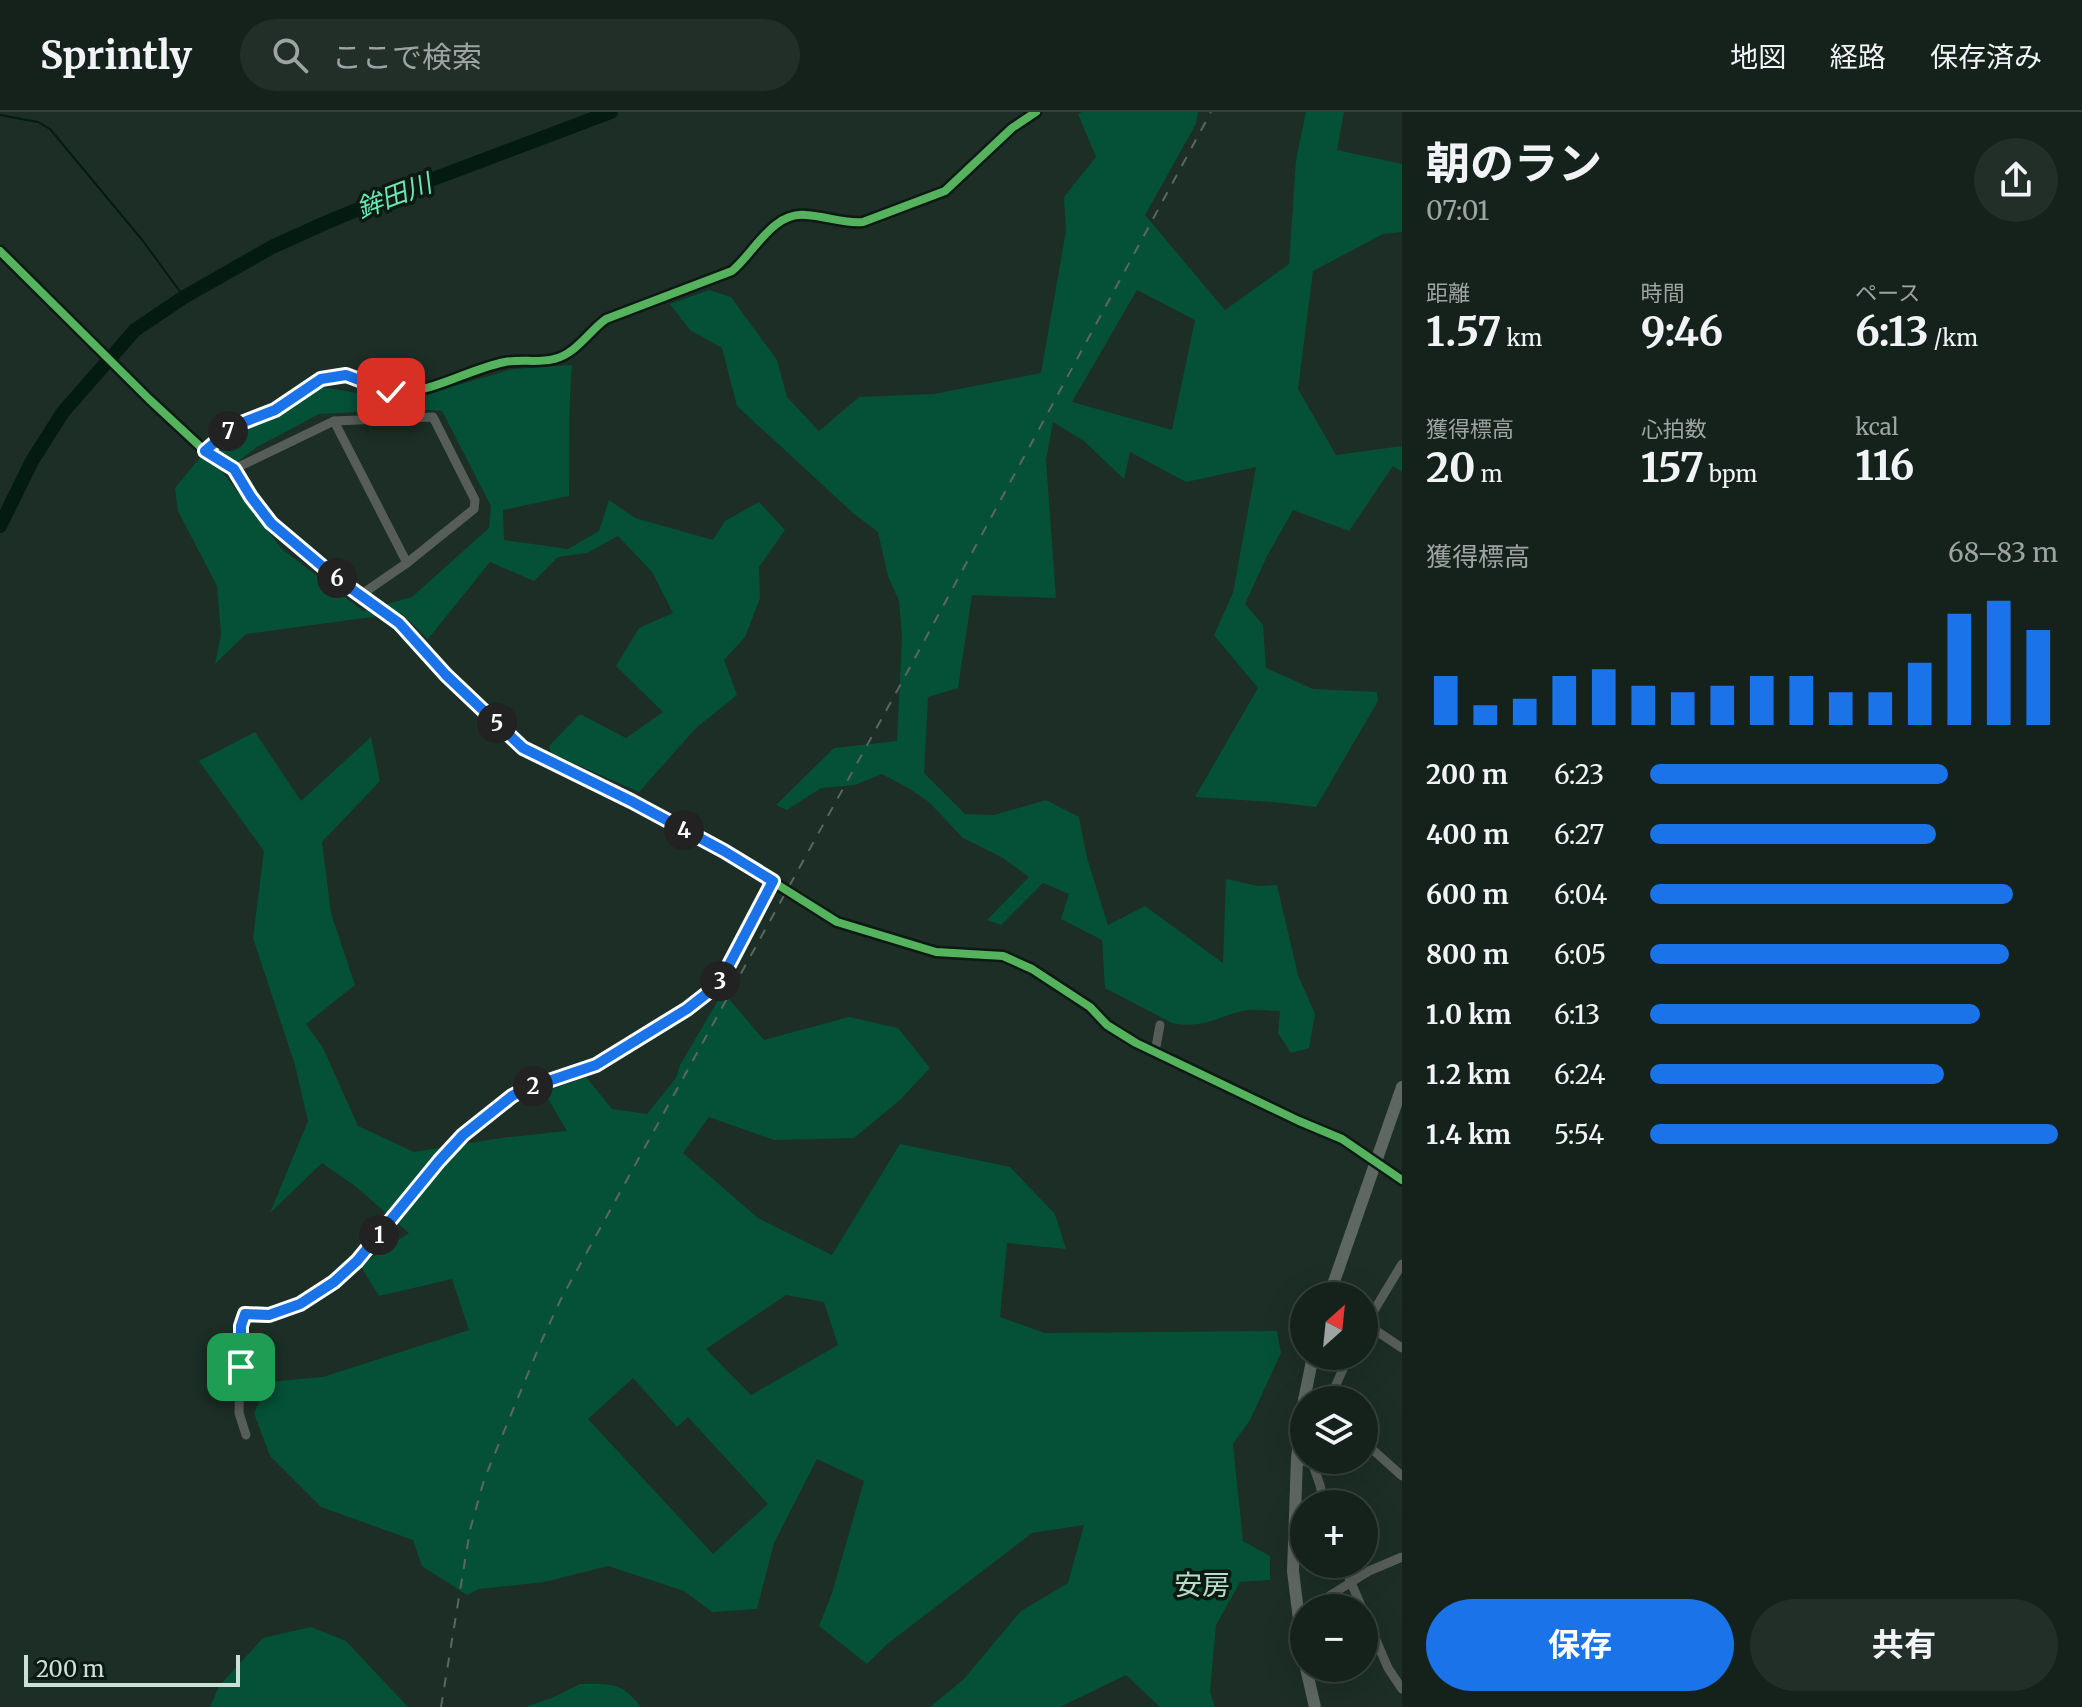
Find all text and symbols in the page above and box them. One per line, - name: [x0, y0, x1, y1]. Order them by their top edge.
- search box: [240, 19, 800, 91]
- text: Sprintly: [40, 32, 192, 79]
- icon: search: [268, 33, 312, 77]
- text: ここで検索: [332, 38, 482, 76]
- text: 地図: [1730, 39, 1786, 75]
- text: 経路: [1830, 39, 1886, 75]
- text: 保存済み: [1930, 39, 2042, 75]
- text: 朝のラン: [1426, 136, 1602, 191]
- button: share: [1974, 138, 2058, 222]
- water label: 鉾田川: [351, 165, 439, 225]
- text: 07:01: [1426, 194, 1489, 227]
- text: 距離: [1426, 279, 1470, 307]
- text: 時間: [1641, 279, 1685, 307]
- text: ペース: [1855, 279, 1920, 307]
- text: 1.57: [1426, 307, 1501, 357]
- text: 9:46: [1641, 307, 1723, 357]
- text: 6:13: [1855, 307, 1929, 357]
- text: km: [1501, 324, 1542, 352]
- text: /km: [1929, 324, 1978, 352]
- pin: [357, 358, 425, 426]
- icon: check: [369, 370, 413, 414]
- pin: 7: [208, 411, 248, 451]
- text: kcal: [1855, 413, 1899, 441]
- text: 獲得標高: [1426, 415, 1514, 443]
- text: 心拍数: [1641, 415, 1707, 443]
- text: 7: [221, 417, 235, 445]
- text: 116: [1855, 441, 1914, 491]
- text: 20: [1426, 443, 1475, 493]
- text: 157: [1641, 443, 1704, 493]
- text: m: [1475, 460, 1503, 488]
- text: bpm: [1704, 460, 1757, 488]
- text: 68–83 m: [1948, 536, 2058, 569]
- text: 獲得標高: [1426, 540, 1530, 573]
- pin: 6: [317, 558, 357, 598]
- text: 6: [330, 564, 344, 592]
- pin: 5: [477, 703, 517, 743]
- text: 5: [491, 709, 503, 737]
- text: 200 m: [1426, 758, 1508, 791]
- text: 6:23: [1554, 758, 1604, 791]
- pin: 4: [664, 810, 704, 850]
- text: 4: [677, 816, 691, 844]
- text: 400 m: [1426, 818, 1509, 851]
- text: 6:27: [1554, 818, 1604, 851]
- text: 600 m: [1426, 878, 1509, 911]
- text: 6:04: [1554, 878, 1607, 911]
- text: 800 m: [1426, 938, 1509, 971]
- text: 6:05: [1554, 938, 1606, 971]
- pin: 3: [700, 961, 740, 1001]
- text: 3: [714, 967, 726, 995]
- text: 1.0 km: [1426, 998, 1511, 1031]
- text: 6:13: [1554, 998, 1600, 1031]
- text: 1.2 km: [1426, 1058, 1511, 1091]
- text: 6:24: [1554, 1058, 1606, 1091]
- pin: 2: [513, 1066, 553, 1106]
- text: 2: [527, 1072, 539, 1100]
- text: 1.4 km: [1426, 1118, 1511, 1151]
- text: 5:54: [1554, 1118, 1604, 1151]
- pin: 1: [359, 1215, 399, 1255]
- text: 1: [374, 1221, 384, 1249]
- north arrow: [1290, 1282, 1378, 1370]
- map controls: [1290, 1282, 1378, 1682]
- pin: [207, 1333, 275, 1401]
- icon: arrive: [219, 1345, 263, 1389]
- button: layers: [1290, 1386, 1378, 1474]
- button: +: [1290, 1490, 1378, 1578]
- district label: 安房: [1174, 1567, 1230, 1603]
- button: −: [1290, 1594, 1378, 1682]
- button: 保存: [1426, 1599, 1734, 1691]
- button: 共有: [1750, 1599, 2058, 1691]
- scale bar: [24, 1651, 240, 1687]
- text: 200 m: [36, 1655, 104, 1683]

